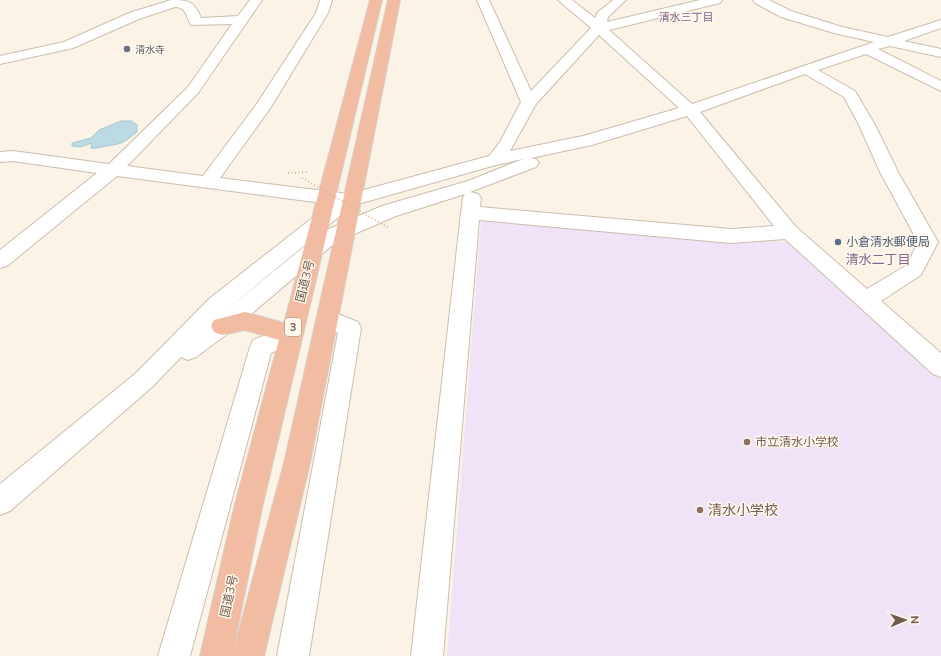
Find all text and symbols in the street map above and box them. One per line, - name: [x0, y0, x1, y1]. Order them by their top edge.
- district label: 清水三丁目: [659, 10, 714, 24]
- place label: 清水寺: [135, 43, 165, 56]
- marker: 清水寺: [122, 44, 132, 54]
- place label: 小倉清水郵便局: [846, 234, 930, 249]
- marker: 小倉清水郵便局: [833, 237, 843, 247]
- district label: 清水二丁目: [845, 251, 911, 267]
- street label: 国道3号: [292, 258, 317, 304]
- road number: 3: [285, 318, 301, 336]
- place label: 市立清水小学校: [755, 434, 839, 449]
- marker: 市立清水小学校: [742, 437, 752, 447]
- place label: 清水小学校: [708, 501, 778, 519]
- marker: 清水小学校: [695, 505, 705, 515]
- street label: 国道3号: [217, 573, 240, 619]
- north arrow: [885, 600, 925, 640]
- text: N: [908, 615, 922, 624]

